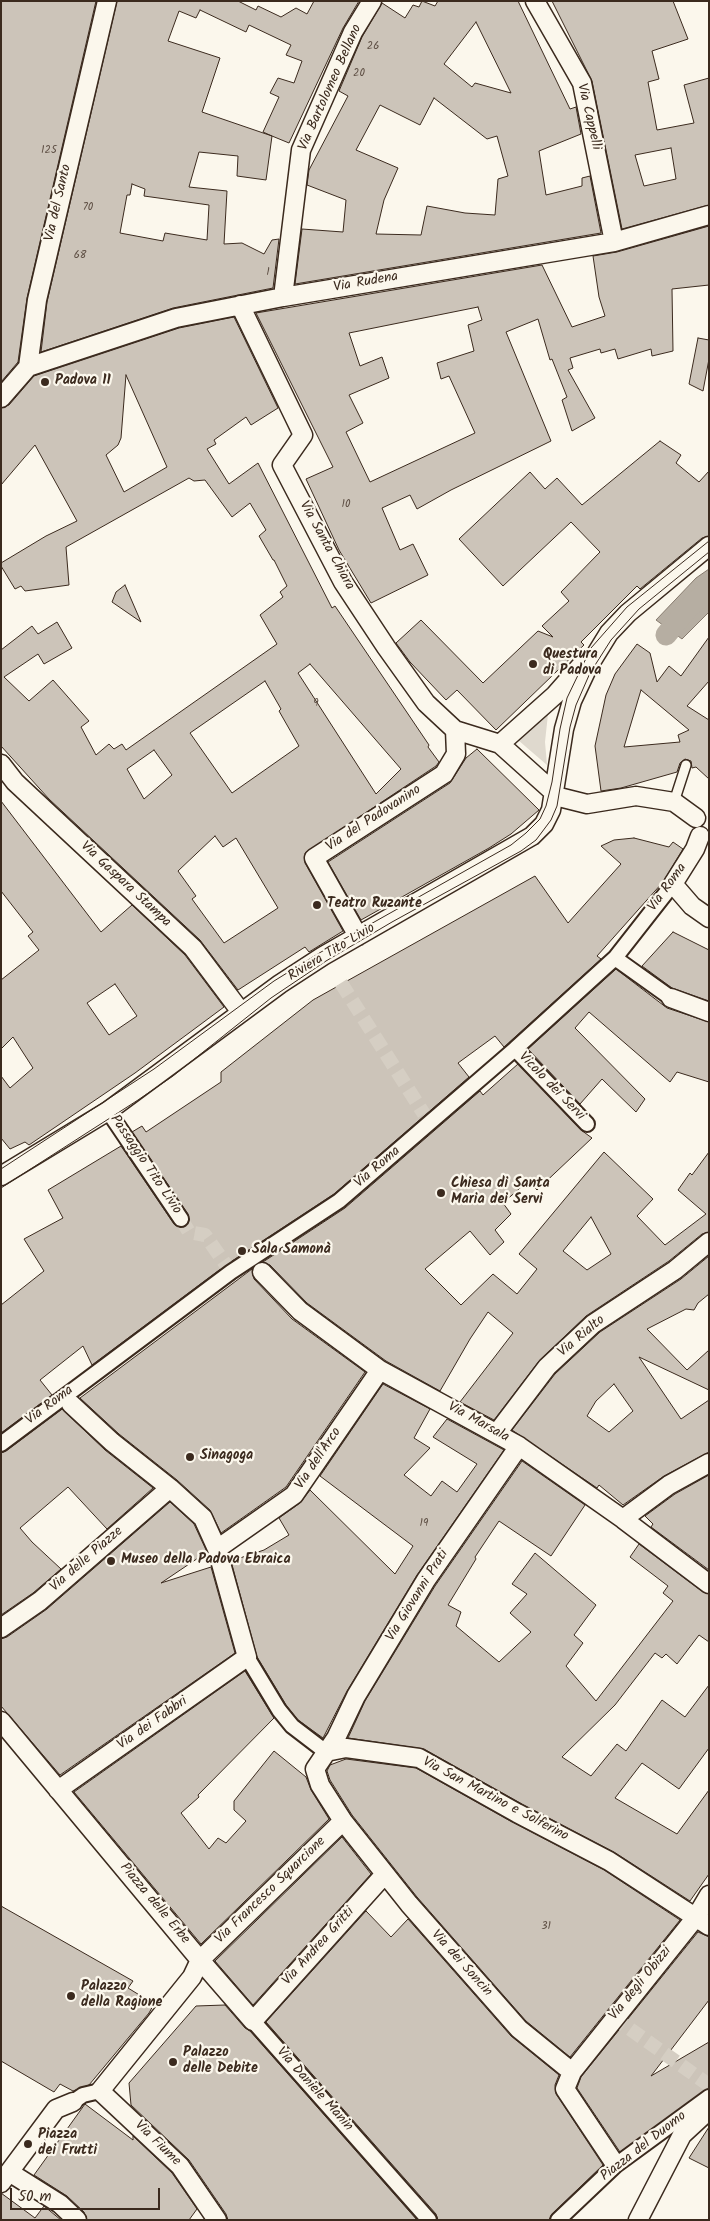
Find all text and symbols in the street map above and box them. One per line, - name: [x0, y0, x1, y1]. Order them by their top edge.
- street label: Via Bartolomeo Bellano: [296, 22, 366, 154]
- house number: 26: [367, 40, 379, 54]
- house number: 20: [353, 67, 365, 81]
- street label: Via Cappelli: [572, 82, 604, 152]
- house number: 125: [41, 144, 57, 158]
- street label: Via del Santo: [42, 163, 76, 243]
- house number: 70: [83, 201, 93, 215]
- house number: 68: [74, 249, 86, 263]
- house number: 1: [266, 266, 270, 280]
- street label: Via Rudena: [332, 269, 400, 297]
- place label: Padova 11: [55, 374, 111, 390]
- marker: Padova 11: [39, 376, 51, 388]
- house number: 10: [342, 498, 350, 512]
- street label: Via Santa Chiara: [295, 499, 357, 593]
- place label: Questura di Padova: [543, 648, 601, 680]
- marker: Questura di Padova: [527, 658, 539, 670]
- house number: 9: [313, 697, 319, 711]
- street label: Via del Padovanino: [323, 782, 425, 856]
- street label: Via Gaspara Stampa: [76, 839, 174, 931]
- street label: Via Roma: [645, 861, 691, 915]
- place label: Teatro Ruzante: [327, 897, 422, 913]
- marker: Teatro Ruzante: [311, 899, 323, 911]
- street label: Riviera Tito Livio: [285, 920, 379, 986]
- street label: Vicolo dei Servi: [514, 1049, 588, 1125]
- street label: Passaggio Tito Livio: [106, 1112, 184, 1218]
- street label: Via Roma: [352, 1144, 404, 1192]
- place label: Chiesa di Santa Maria dei Servi: [451, 1177, 550, 1210]
- marker: Chiesa di Santa Maria dei Servi: [435, 1187, 447, 1199]
- place label: Sala Samonà: [252, 1243, 331, 1259]
- marker: Sala Samonà: [236, 1245, 248, 1257]
- street label: Via Rialto: [555, 1312, 609, 1362]
- street label: Via Roma: [23, 1383, 77, 1429]
- street label: Via Marsala: [444, 1399, 512, 1447]
- street label: Via dell'Arco: [292, 1425, 346, 1493]
- place label: Sinagoga: [200, 1449, 253, 1465]
- marker: Sinagoga: [184, 1451, 196, 1463]
- house number: 19: [420, 1517, 428, 1531]
- street label: Via delle Piazze: [47, 1524, 127, 1596]
- street label: Via Giovanni Prati: [383, 1547, 453, 1645]
- place label: Museo della Padova Ebraica: [121, 1553, 291, 1569]
- marker: Museo della Padova Ebraica: [105, 1555, 117, 1567]
- street label: Via dei Fabbri: [115, 1694, 191, 1754]
- street label: Via San Martino e Solferino: [419, 1754, 571, 1846]
- street label: Via Francesco Squarcione: [212, 1834, 330, 1948]
- street label: Piazza delle Erbe: [115, 1860, 193, 1948]
- street label: Via Andrea Gritti: [279, 1904, 359, 1990]
- house number: 31: [541, 1920, 551, 1934]
- street label: Via dei Soncin: [427, 1927, 495, 2001]
- street label: Via degli Obizzi: [606, 1944, 676, 2024]
- place label: Palazzo della Ragione: [81, 1980, 162, 2012]
- marker: Palazzo della Ragione: [65, 1990, 77, 2002]
- street label: Via Daniele Manin: [272, 2045, 356, 2135]
- place label: Palazzo delle Debite: [183, 2046, 258, 2078]
- marker: Palazzo delle Debite: [167, 2056, 179, 2068]
- street label: Piazza del Duomo: [598, 2108, 690, 2186]
- street label: Via Fiume: [130, 2118, 184, 2170]
- place label: Piazza dei Frutti: [38, 2128, 97, 2160]
- marker: Piazza dei Frutti: [22, 2138, 34, 2150]
- scale bar: [12, 2178, 162, 2210]
- text: 50 m: [18, 2185, 52, 2209]

